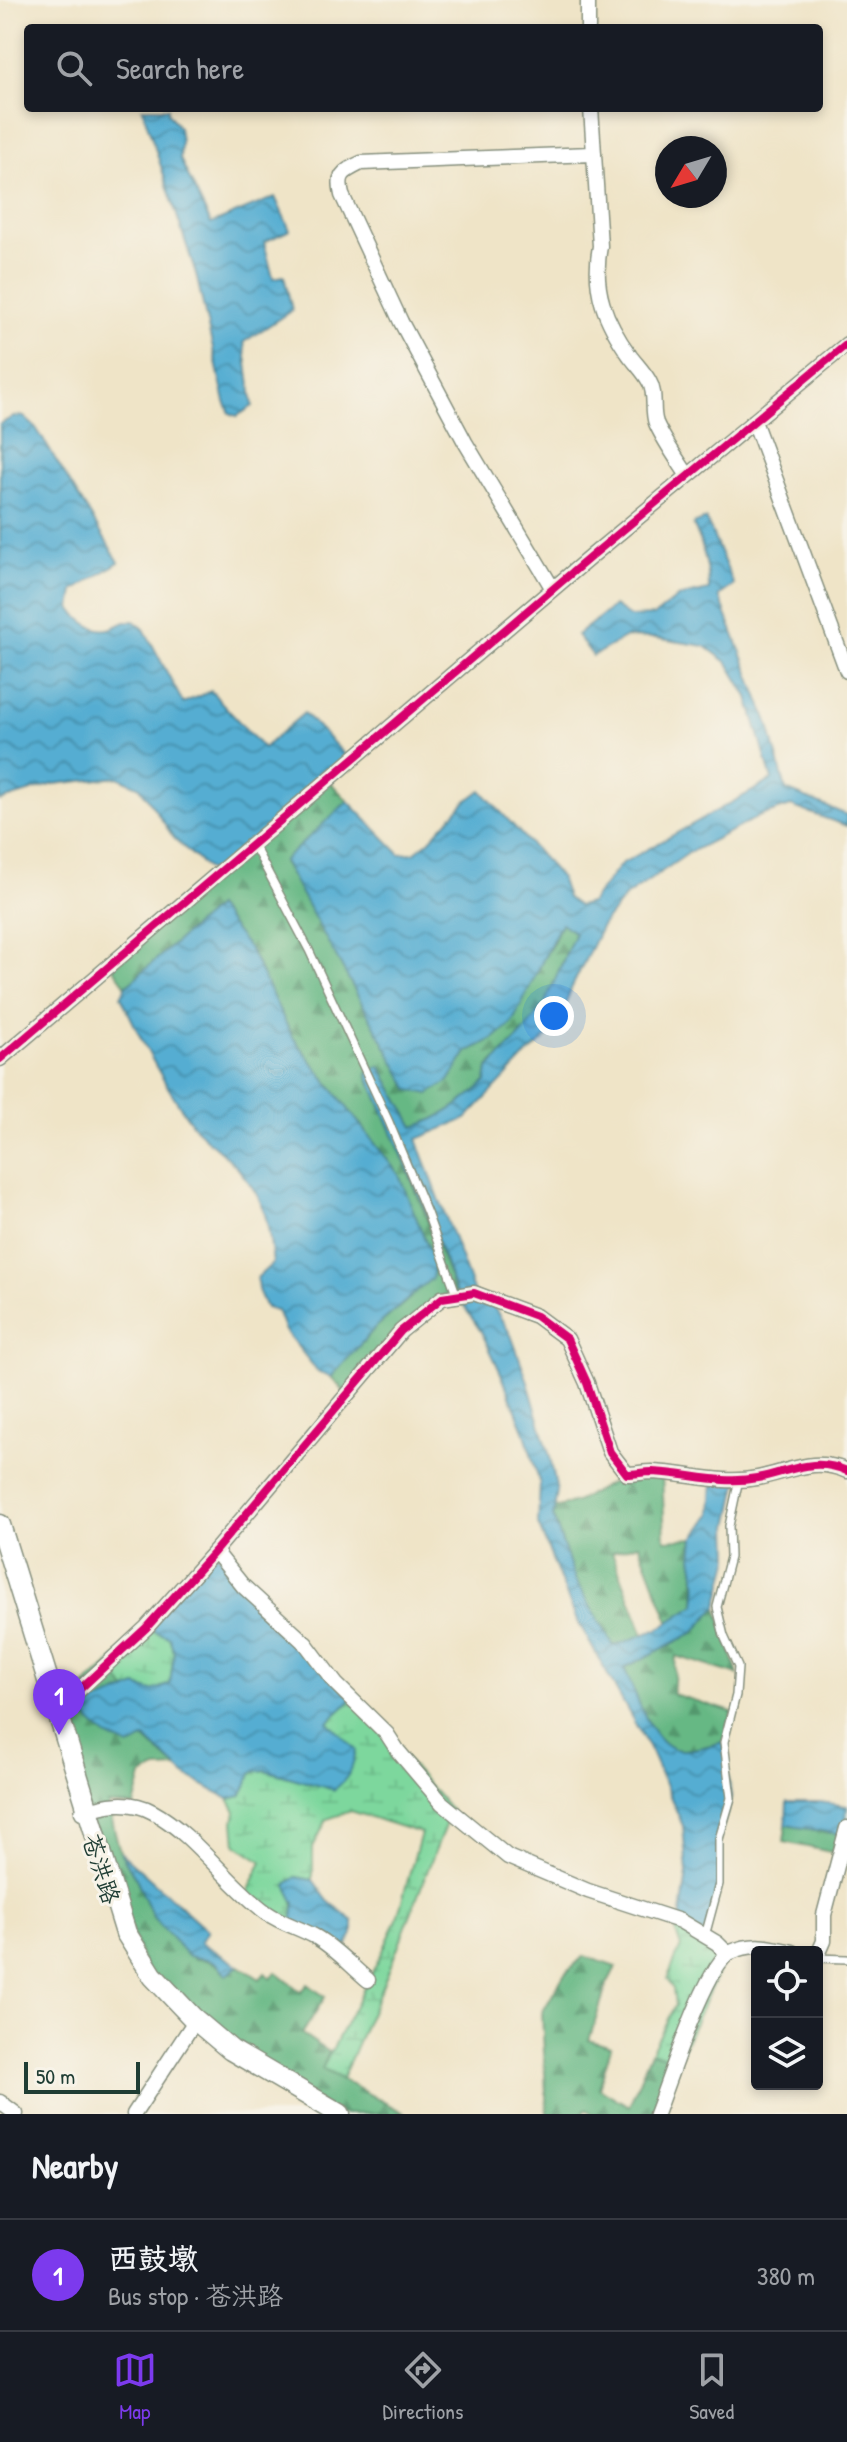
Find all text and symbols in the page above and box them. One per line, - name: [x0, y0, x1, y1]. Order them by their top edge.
- search box: [24, 24, 823, 112]
- icon: search: [52, 46, 96, 90]
- text: Search here: [116, 48, 244, 88]
- north arrow: [655, 136, 727, 208]
- your location: [534, 996, 574, 1036]
- pin: 1: [33, 1669, 85, 1735]
- street label: 苍洪路: [76, 1830, 128, 1908]
- map controls: [751, 1946, 823, 2090]
- button: locate: [751, 1946, 823, 2018]
- button: layers: [751, 2018, 823, 2090]
- scale bar: [24, 2058, 140, 2094]
- text: 50 m: [36, 2061, 75, 2091]
- text: Nearby: [32, 2143, 118, 2189]
- text: 西鼓墩: [108, 2238, 198, 2278]
- text: 1: [53, 2258, 63, 2293]
- text: 380 m: [757, 2258, 815, 2293]
- text: Bus stop · 苍洪路: [108, 2278, 283, 2313]
- tab: Map: [113, 2348, 157, 2426]
- tab: Directions: [383, 2348, 464, 2426]
- tab: Saved: [689, 2348, 734, 2426]

